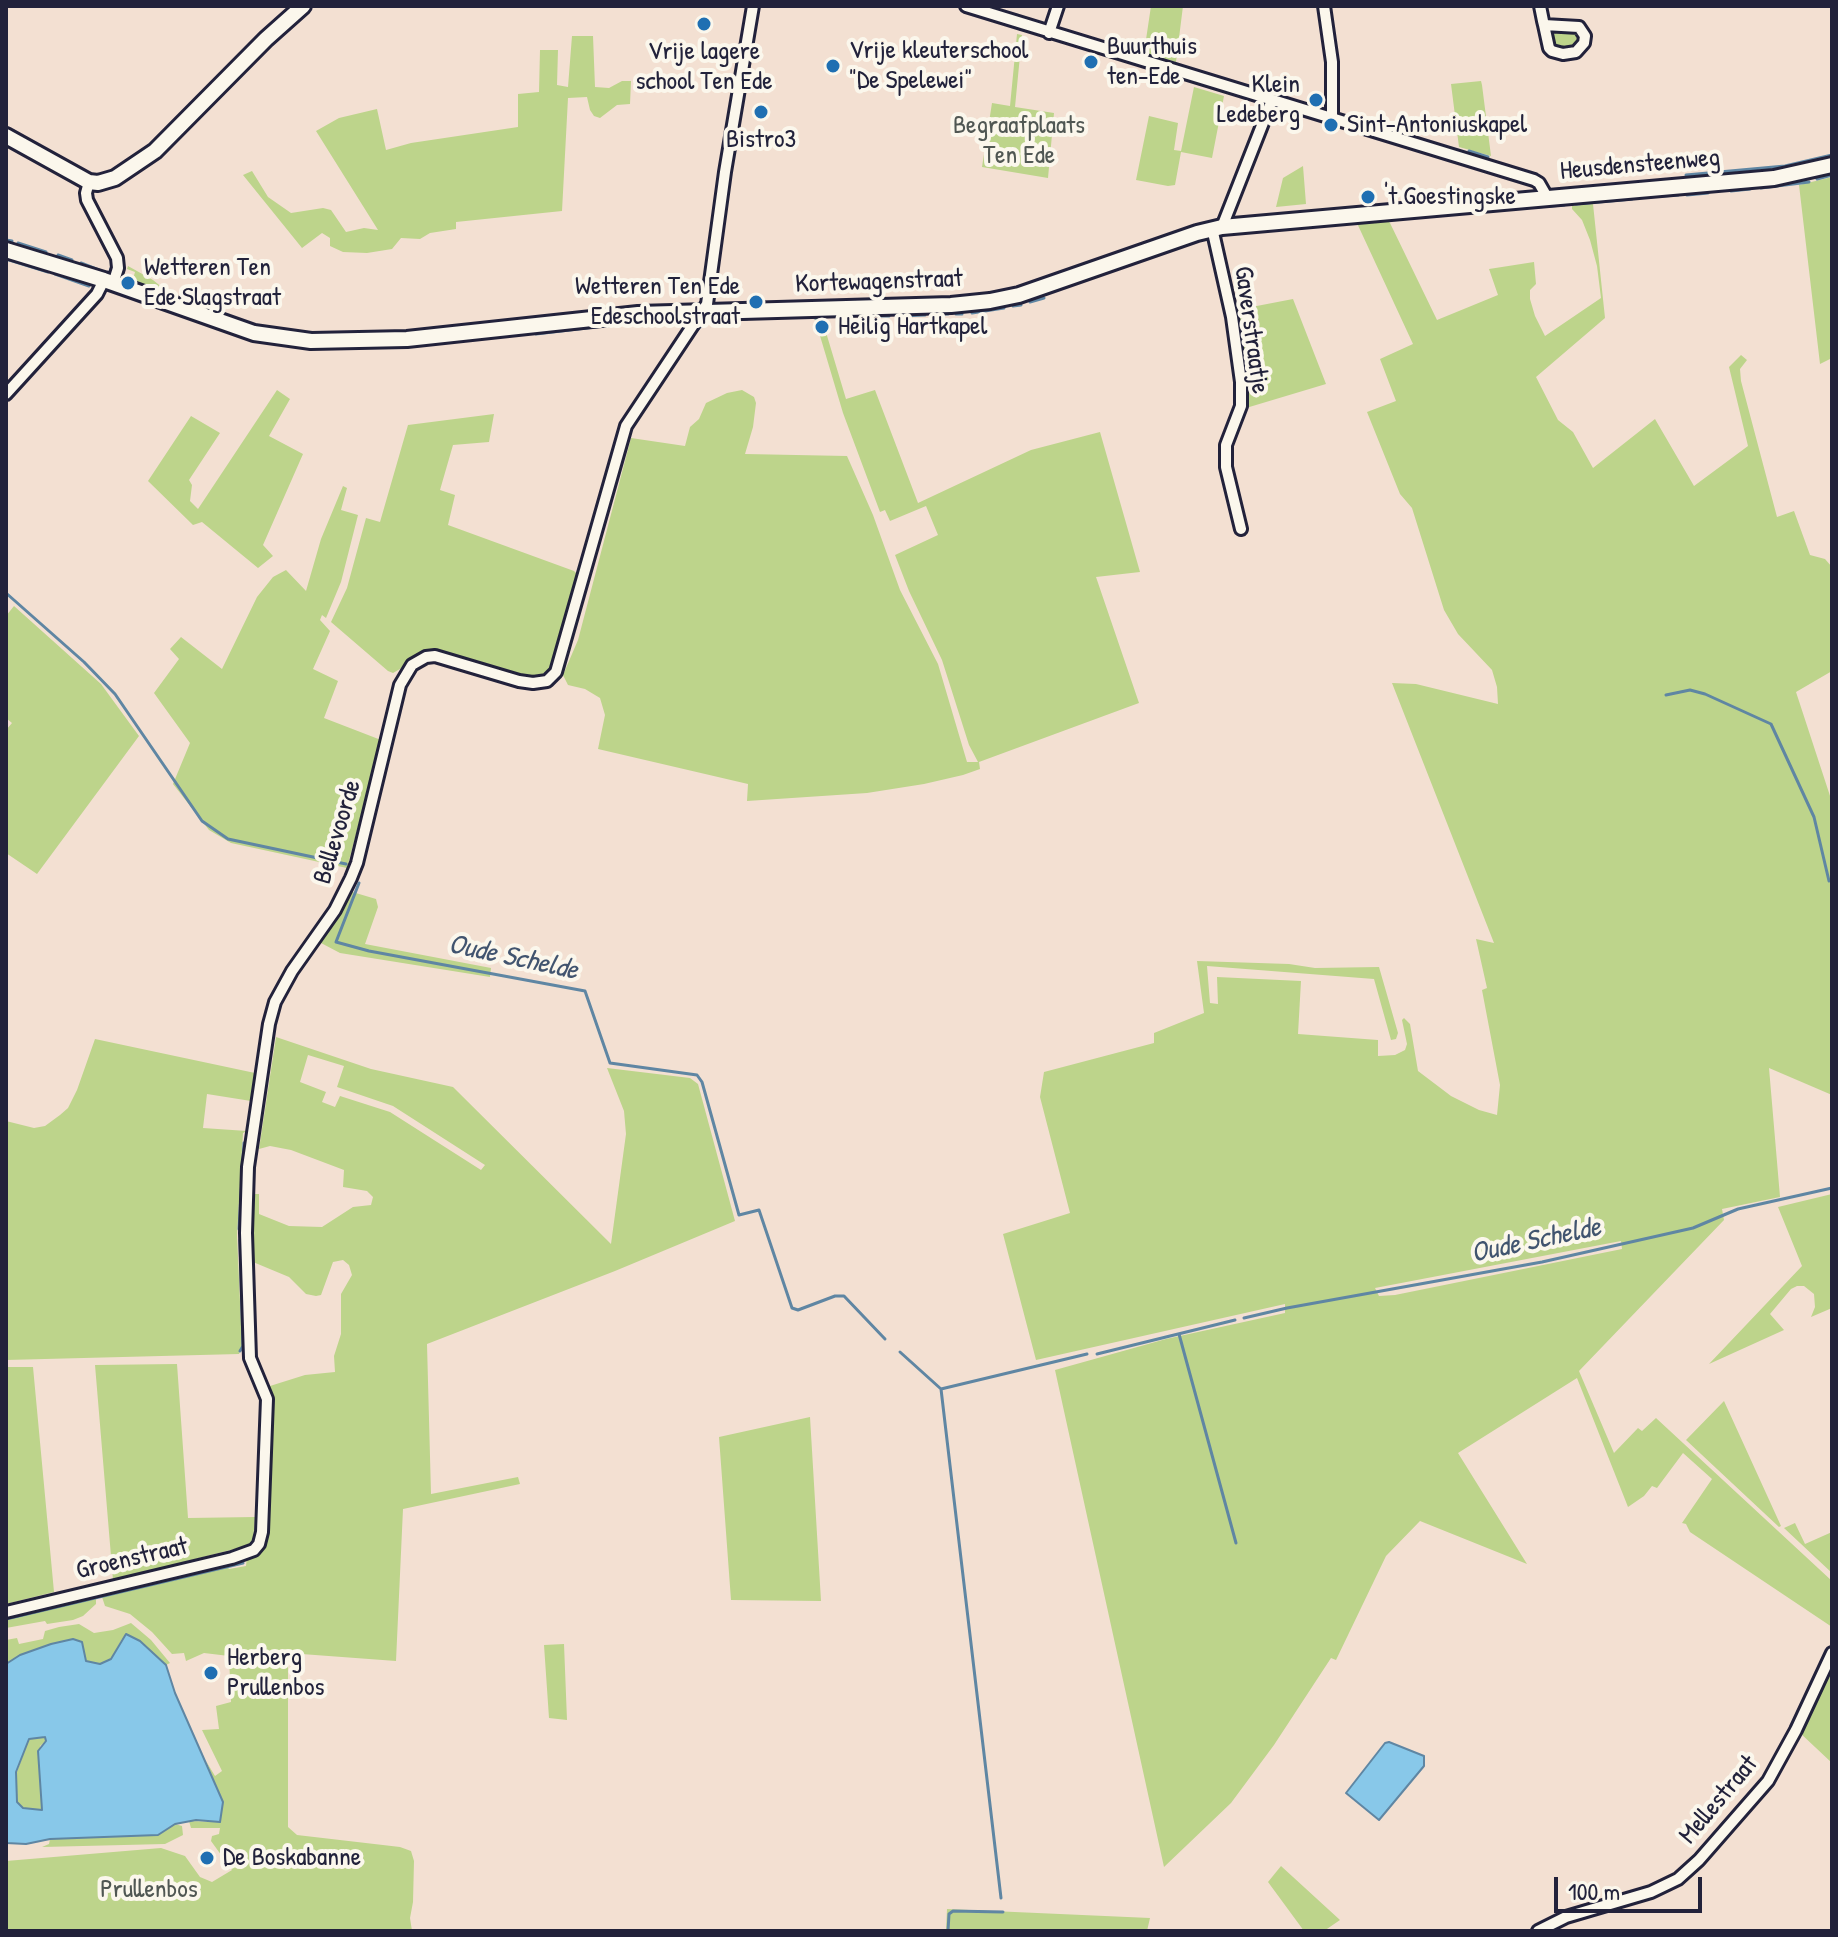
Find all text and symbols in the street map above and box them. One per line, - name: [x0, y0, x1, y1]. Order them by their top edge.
- marker: Vrije lagere school Ten Ede: [695, 15, 713, 33]
- place label: Buurthuis ten-Ede: [1107, 31, 1197, 92]
- place label: Vrije kleuterschool "De Spelewei": [849, 35, 1029, 96]
- place label: Vrije lagere school Ten Ede: [635, 36, 773, 98]
- marker: Buurthuis ten-Ede: [1082, 53, 1100, 71]
- marker: Vrije kleuterschool "De Spelewei": [824, 57, 842, 75]
- place label: Klein Ledeberg: [1217, 69, 1300, 130]
- marker: Klein Ledeberg: [1307, 91, 1325, 109]
- marker: Bistro3: [752, 103, 770, 121]
- place label: Sint-Antoniuskapel: [1347, 109, 1527, 141]
- park label: Begraafplaats Ten Ede: [953, 110, 1085, 172]
- marker: Sint-Antoniuskapel: [1322, 116, 1340, 134]
- place label: Bistro3: [726, 124, 796, 156]
- street label: Heusdensteenweg: [1559, 142, 1721, 188]
- place label: 't Goestingske: [1384, 181, 1516, 213]
- marker: 't Goestingske: [1359, 188, 1377, 206]
- place label: Wetteren Ten Ede Slagstraat: [144, 252, 281, 314]
- street label: Kortewagenstraat: [795, 263, 963, 301]
- street label: Gaverstraatje: [1227, 264, 1275, 396]
- place label: Wetteren Ten Ede Edeschoolstraat: [575, 271, 740, 332]
- marker: Wetteren Ten Ede Slagstraat: [119, 274, 137, 292]
- marker: Wetteren Ten Ede Edeschoolstraat: [747, 293, 765, 311]
- place label: Heilig Hartkapel: [838, 311, 987, 343]
- marker: Heilig Hartkapel: [813, 318, 831, 336]
- street label: Bellevoorde: [307, 776, 369, 888]
- water label: Oude Schelde: [445, 928, 581, 988]
- water label: Oude Schelde: [1468, 1211, 1604, 1271]
- street label: Groenstraat: [73, 1531, 191, 1587]
- place label: Herberg Prullenbos: [227, 1642, 324, 1704]
- marker: Herberg Prullenbos: [202, 1664, 220, 1682]
- street label: Mellestraat: [1673, 1750, 1765, 1850]
- place label: De Boskabanne: [223, 1842, 361, 1874]
- marker: De Boskabanne: [198, 1849, 216, 1867]
- scale bar: [1558, 1861, 1706, 1911]
- park label: Prullenbos: [100, 1874, 198, 1906]
- text: 100 m: [1568, 1875, 1620, 1907]

